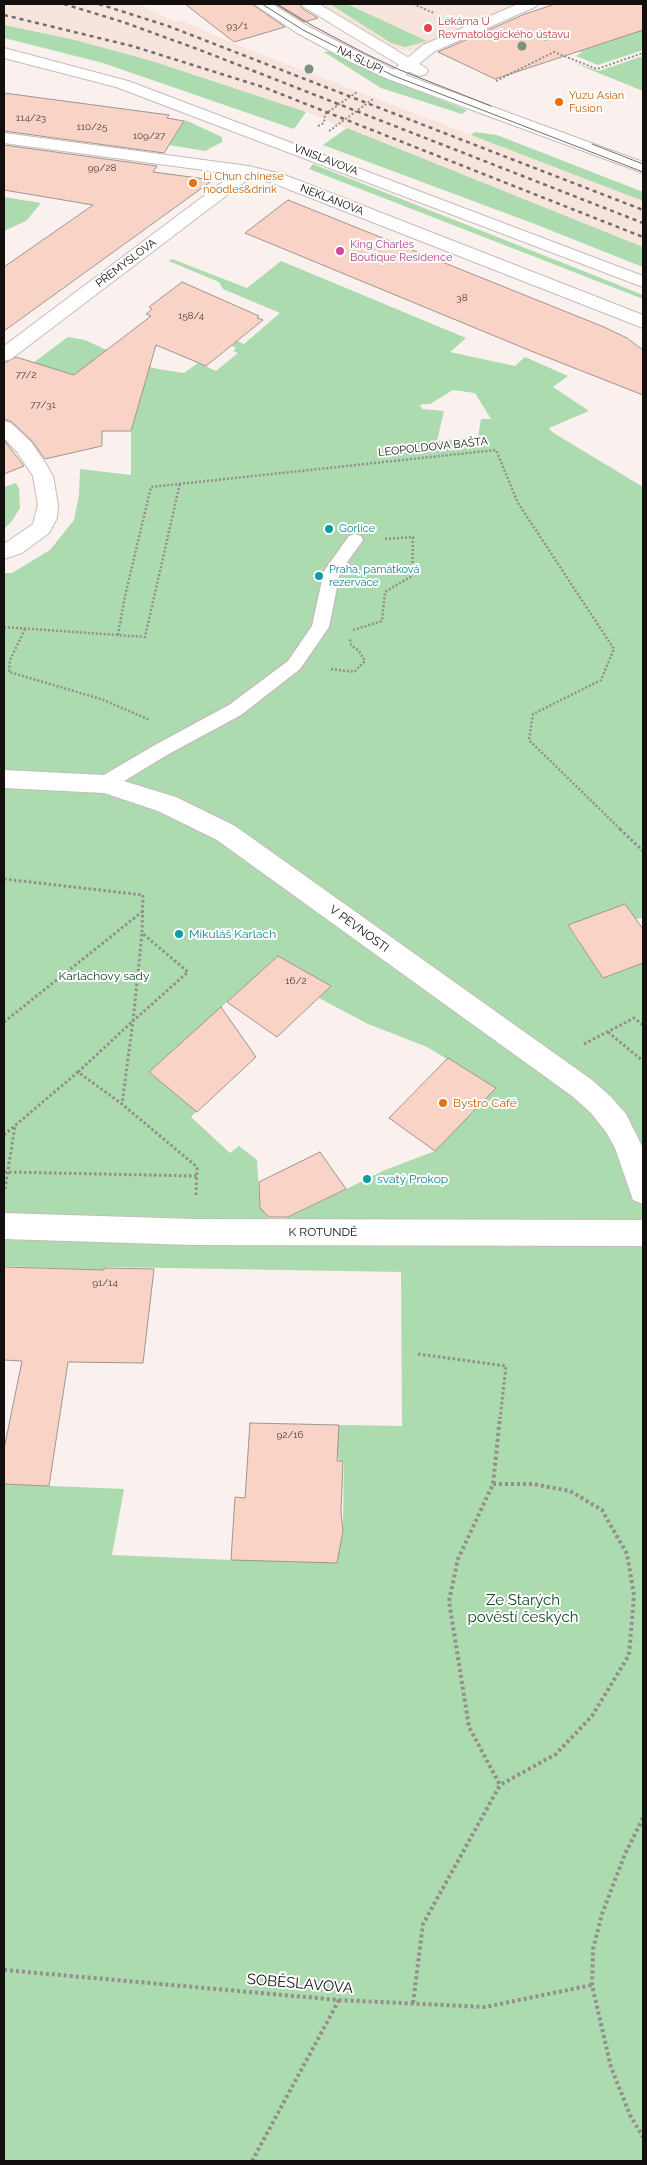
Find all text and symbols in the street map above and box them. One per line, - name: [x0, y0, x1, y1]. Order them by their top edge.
- place label: Lékárna U Revmatologického ústavu: [438, 15, 570, 41]
- house number: 93/1: [226, 20, 248, 32]
- marker: Lékárna U Revmatologického ústavu: [422, 22, 434, 34]
- street label: NA SLUPI: [335, 43, 385, 77]
- place label: Yuzu Asian Fusion: [569, 89, 624, 115]
- marker: Yuzu Asian Fusion: [553, 96, 565, 108]
- house number: 114/23: [16, 112, 46, 124]
- house number: 110/25: [76, 121, 108, 133]
- house number: 109/27: [133, 130, 165, 142]
- street label: VNISLAVOVA: [292, 142, 360, 178]
- house number: 99/28: [88, 162, 116, 174]
- place label: Li Chun chinese noodles&drink: [203, 170, 284, 196]
- marker: Li Chun chinese noodles&drink: [187, 177, 199, 189]
- street label: NEKLANOVA: [298, 182, 366, 218]
- street label: PŘEMYSLOVA: [93, 236, 159, 290]
- place label: King Charles Boutique Residence: [350, 238, 452, 264]
- marker: King Charles Boutique Residence: [334, 245, 346, 257]
- house number: 38: [456, 292, 468, 304]
- house number: 158/4: [178, 310, 204, 322]
- house number: 77/2: [15, 369, 37, 381]
- house number: 77/31: [30, 399, 56, 411]
- street label: LEOPOLDOVA BAŠTA: [378, 435, 488, 459]
- place label: Gorlice: [339, 522, 375, 536]
- marker: Gorlice: [323, 523, 335, 535]
- place label: Praha, památková rezervace: [329, 563, 419, 589]
- marker: Praha, památková rezervace: [313, 570, 325, 582]
- street label: V PEVNOSTI: [326, 903, 392, 955]
- place label: Mikuláš Karlach: [189, 927, 276, 941]
- marker: Mikuláš Karlach: [173, 928, 185, 940]
- park label: Karlachovy sady: [58, 969, 150, 983]
- house number: 16/2: [285, 975, 307, 987]
- place label: Bystro Café: [453, 1096, 517, 1110]
- marker: Bystro Café: [437, 1097, 449, 1109]
- place label: svatý Prokop: [377, 1172, 448, 1186]
- marker: svatý Prokop: [361, 1173, 373, 1185]
- street label: K ROTUNDĚ: [289, 1225, 357, 1239]
- house number: 91/14: [92, 1277, 118, 1289]
- house number: 92/16: [276, 1429, 304, 1441]
- park label: Ze Starých pověstí českých: [468, 1591, 578, 1626]
- street label: SOBĚSLAVOVA: [246, 1970, 354, 1998]

